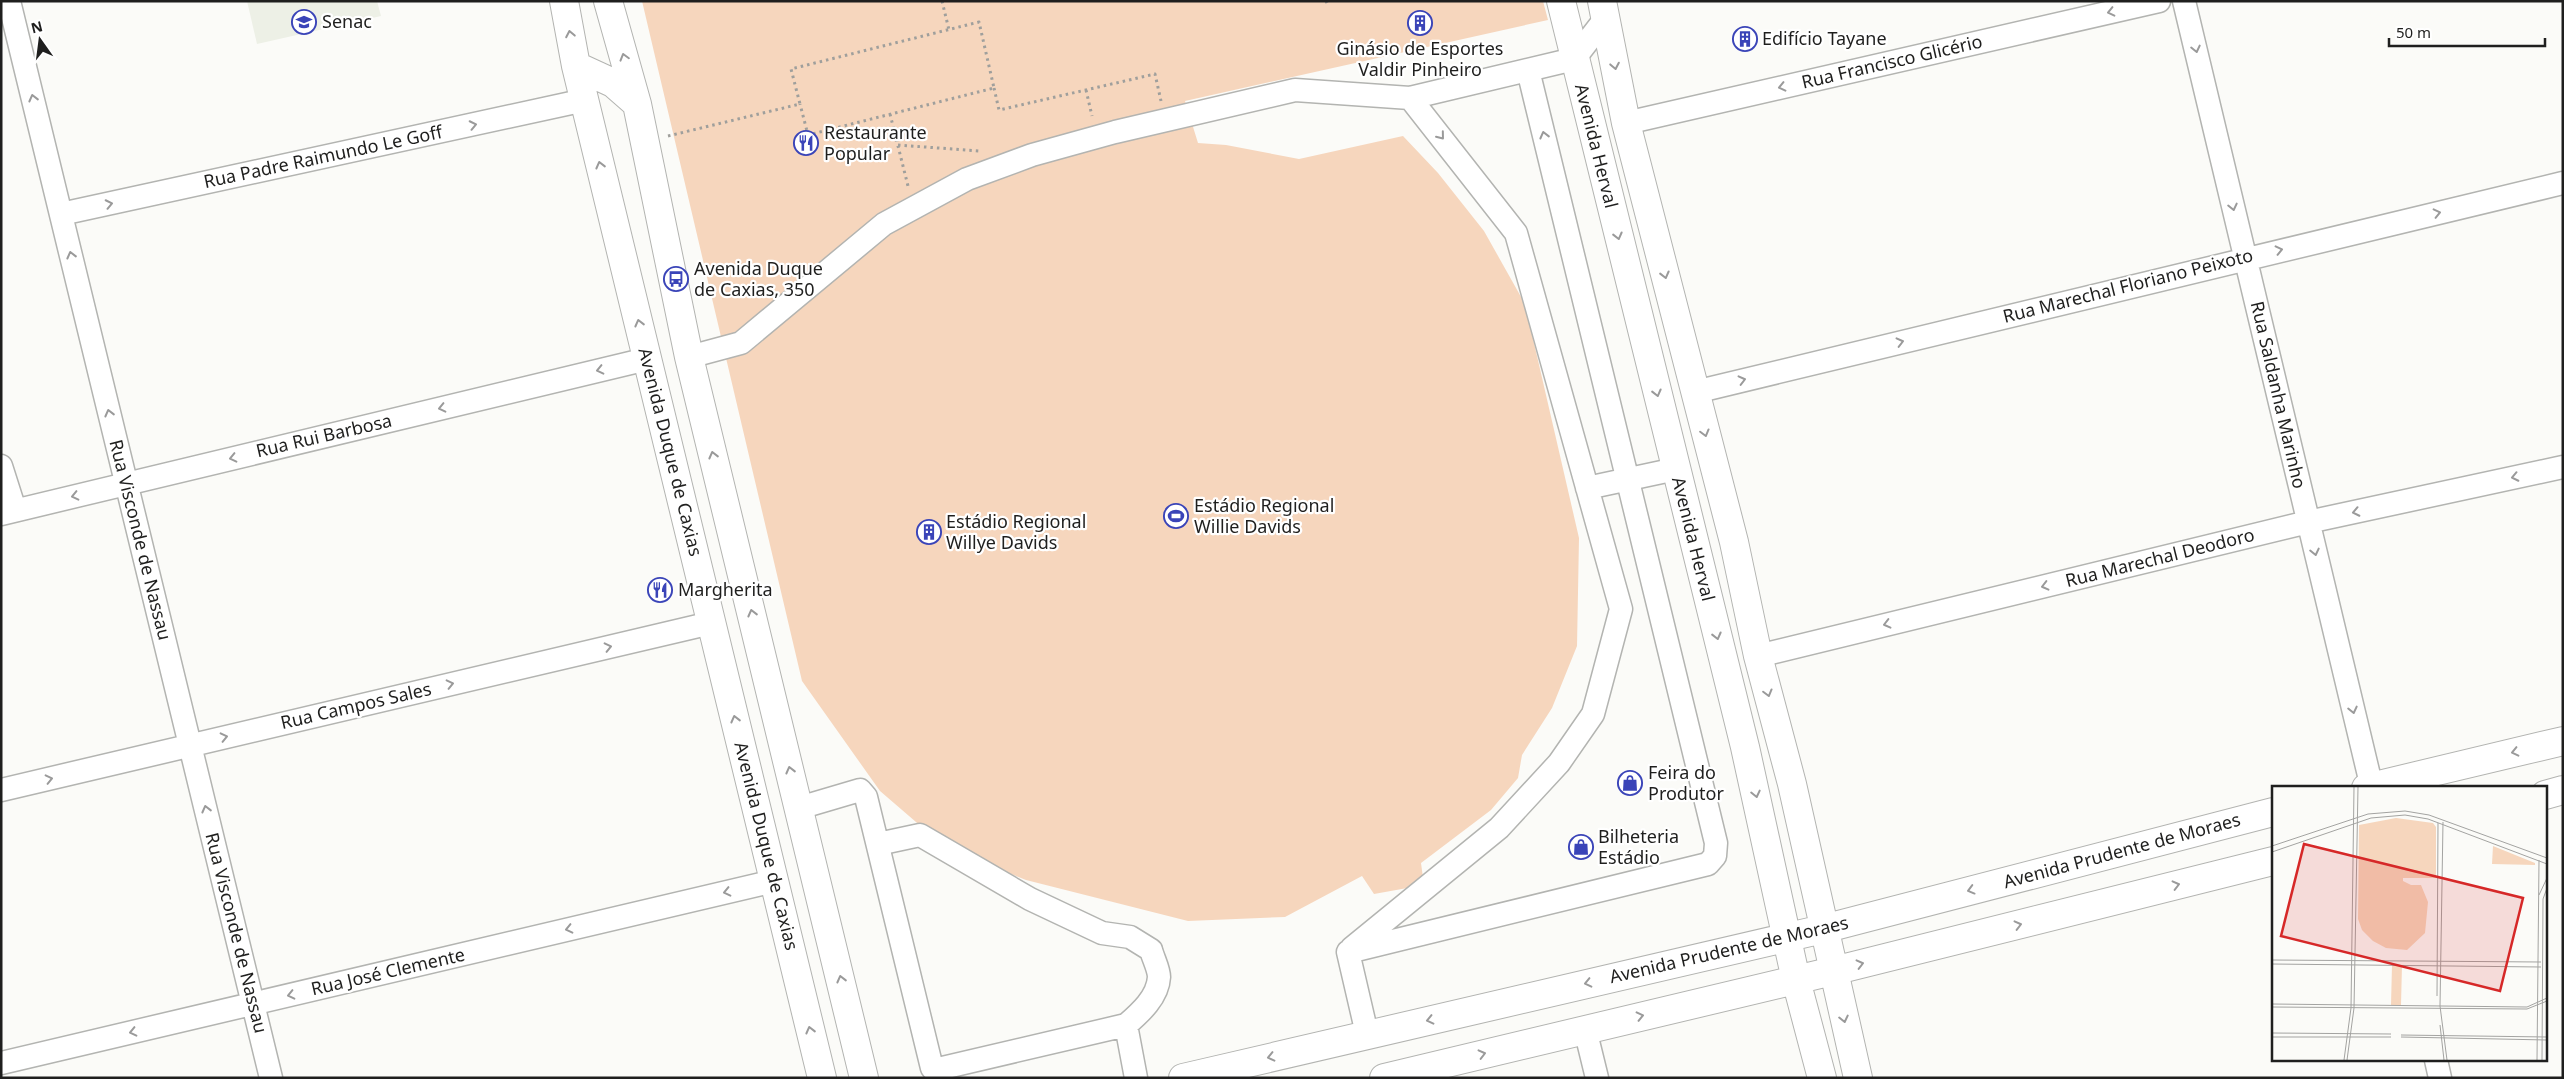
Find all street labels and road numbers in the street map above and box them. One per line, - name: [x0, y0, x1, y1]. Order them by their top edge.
- street label: Rua Francisco Glicério: [1799, 29, 1985, 94]
- street label: Avenida Herval: [1570, 81, 1624, 210]
- street label: Rua Padre Raimundo Le Goff: [201, 119, 446, 193]
- street label: Rua Marechal Floriano Peixoto: [2000, 242, 2255, 328]
- street label: Rua Saldanha Marinho: [2246, 299, 2312, 491]
- street label: Avenida Duque de Caxias: [633, 345, 708, 558]
- street label: Rua Rui Barbosa: [254, 408, 394, 462]
- street label: Rua Visconde de Nassau: [104, 437, 178, 643]
- street label: Avenida Herval: [1667, 474, 1721, 603]
- street label: Rua Marechal Deodoro: [2063, 522, 2257, 592]
- street label: Rua Campos Sales: [278, 676, 434, 734]
- street label: Avenida Duque de Caxias: [729, 739, 804, 952]
- street label: Avenida Prudente de Moraes: [2000, 807, 2243, 893]
- street label: Rua Visconde de Nassau: [200, 830, 274, 1036]
- street label: Avenida Prudente de Moraes: [1607, 910, 1851, 988]
- street label: Rua José Clemente: [308, 942, 467, 1000]

